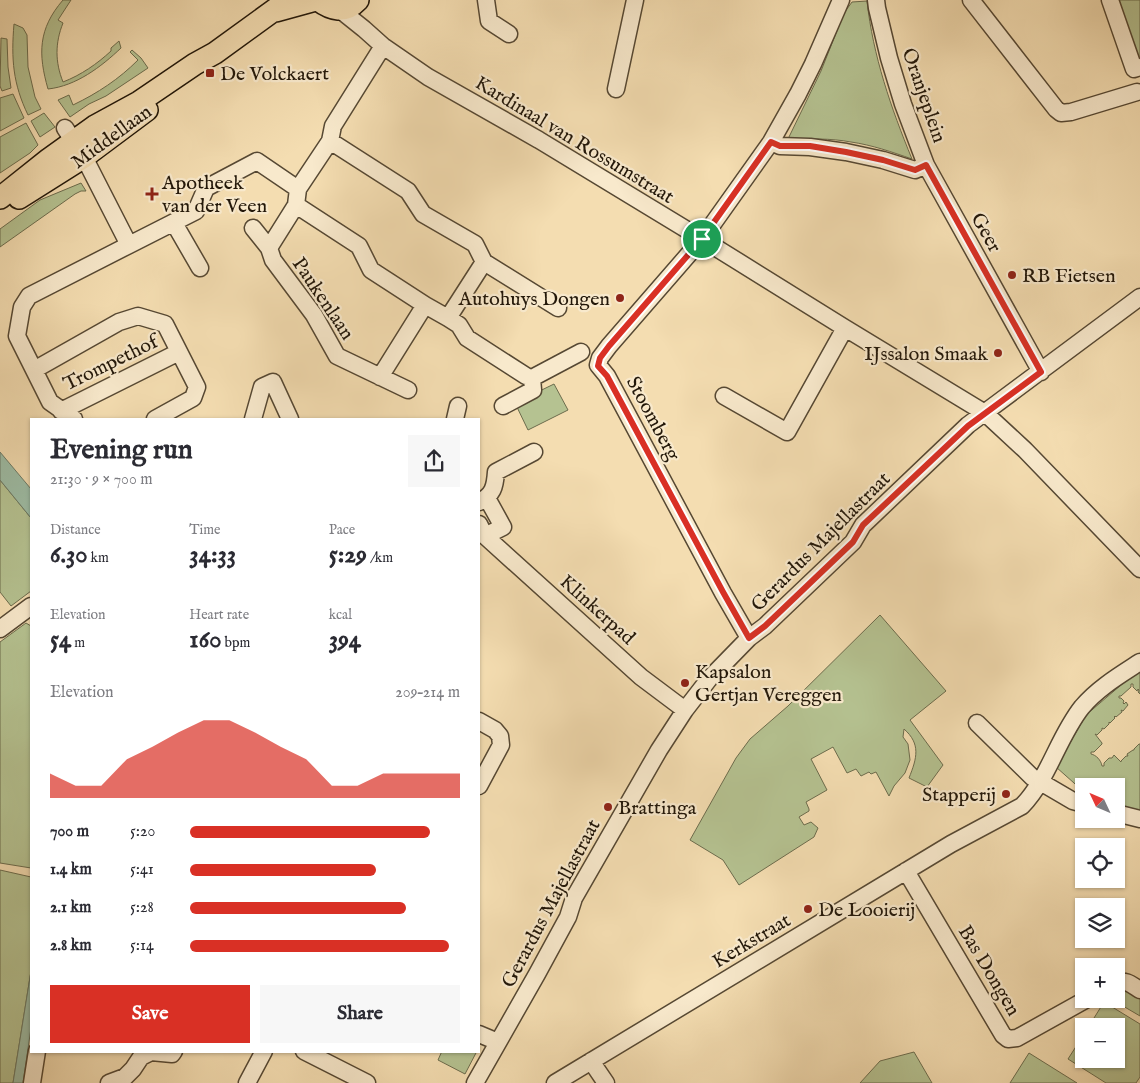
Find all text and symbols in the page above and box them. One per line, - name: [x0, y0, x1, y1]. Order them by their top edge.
- street label: Oranjeplein: [896, 45, 952, 146]
- place label: De Volckaert: [220, 62, 329, 87]
- marker: De Volckaert: [204, 67, 216, 79]
- street label: Kardinaal van Rossumstraat: [470, 71, 678, 210]
- street label: Middellaan: [67, 99, 157, 175]
- place label: Apotheek van der Veen: [161, 171, 267, 219]
- marker: Apotheek van der Veen: [146, 188, 158, 200]
- street label: Geer: [965, 208, 1007, 258]
- pin: [681, 218, 723, 260]
- icon: arrive: [688, 225, 716, 253]
- street label: Paukenlaan: [286, 253, 360, 345]
- place label: RB Fietsen: [1022, 264, 1116, 289]
- marker: RB Fietsen: [1006, 269, 1018, 281]
- place label: Autohuys Dongen: [457, 287, 610, 312]
- marker: Autohuys Dongen: [614, 292, 626, 304]
- street label: Trompethof: [59, 328, 165, 397]
- place label: IJssalon Smaak: [864, 342, 988, 367]
- marker: IJssalon Smaak: [992, 347, 1004, 359]
- street label: Stoomberg: [620, 372, 686, 466]
- text: Evening run: [50, 433, 193, 468]
- button: share: [408, 435, 460, 487]
- street label: Gerardus Majellastraat: [746, 467, 896, 617]
- text: 21:30 · 9 × 700 m: [50, 470, 153, 490]
- text: Distance: [50, 521, 101, 539]
- text: Time: [189, 521, 220, 539]
- text: Pace: [329, 521, 355, 539]
- text: 6.30: [50, 539, 88, 571]
- text: 34:33: [189, 539, 236, 571]
- text: 5:29: [329, 539, 367, 571]
- text: km: [88, 549, 109, 567]
- text: /km: [367, 549, 393, 567]
- street label: Klinkerpad: [554, 570, 640, 651]
- text: Elevation: [50, 606, 106, 624]
- text: Heart rate: [189, 606, 249, 624]
- text: kcal: [329, 606, 352, 624]
- text: 54: [50, 624, 71, 656]
- text: 160: [189, 624, 221, 656]
- text: 394: [329, 624, 361, 656]
- text: m: [71, 634, 85, 652]
- text: bpm: [221, 634, 250, 652]
- place label: Kapsalon Gertjan Vereggen: [695, 660, 842, 708]
- marker: Kapsalon Gertjan Vereggen: [679, 677, 691, 689]
- text: Elevation: [50, 683, 113, 703]
- text: 209–214 m: [395, 683, 460, 703]
- north arrow: [1075, 778, 1125, 828]
- map controls: [1075, 778, 1125, 1068]
- place label: Stapperij: [922, 783, 996, 808]
- marker: Stapperij: [1000, 788, 1012, 800]
- place label: Brattinga: [618, 796, 697, 821]
- marker: Brattinga: [602, 801, 614, 813]
- street label: Gerardus Majellastraat: [496, 815, 606, 992]
- text: 700 m: [50, 822, 89, 842]
- text: 5:20: [130, 822, 155, 842]
- button: locate: [1075, 838, 1125, 888]
- text: 1.4 km: [50, 860, 92, 880]
- text: 5:41: [130, 860, 154, 880]
- text: 2.1 km: [50, 898, 91, 918]
- text: 5:28: [130, 898, 154, 918]
- place label: De Looierij: [818, 898, 915, 923]
- button: layers: [1075, 898, 1125, 948]
- marker: De Looierij: [802, 903, 814, 915]
- street label: Kerkstraat: [708, 908, 796, 974]
- street label: Bas Dongen: [952, 921, 1026, 1021]
- text: 2.8 km: [50, 936, 92, 956]
- text: 5:14: [130, 936, 154, 956]
- button: +: [1075, 958, 1125, 1008]
- button: Save: [50, 985, 250, 1043]
- button: Share: [260, 985, 460, 1043]
- button: −: [1075, 1018, 1125, 1068]

